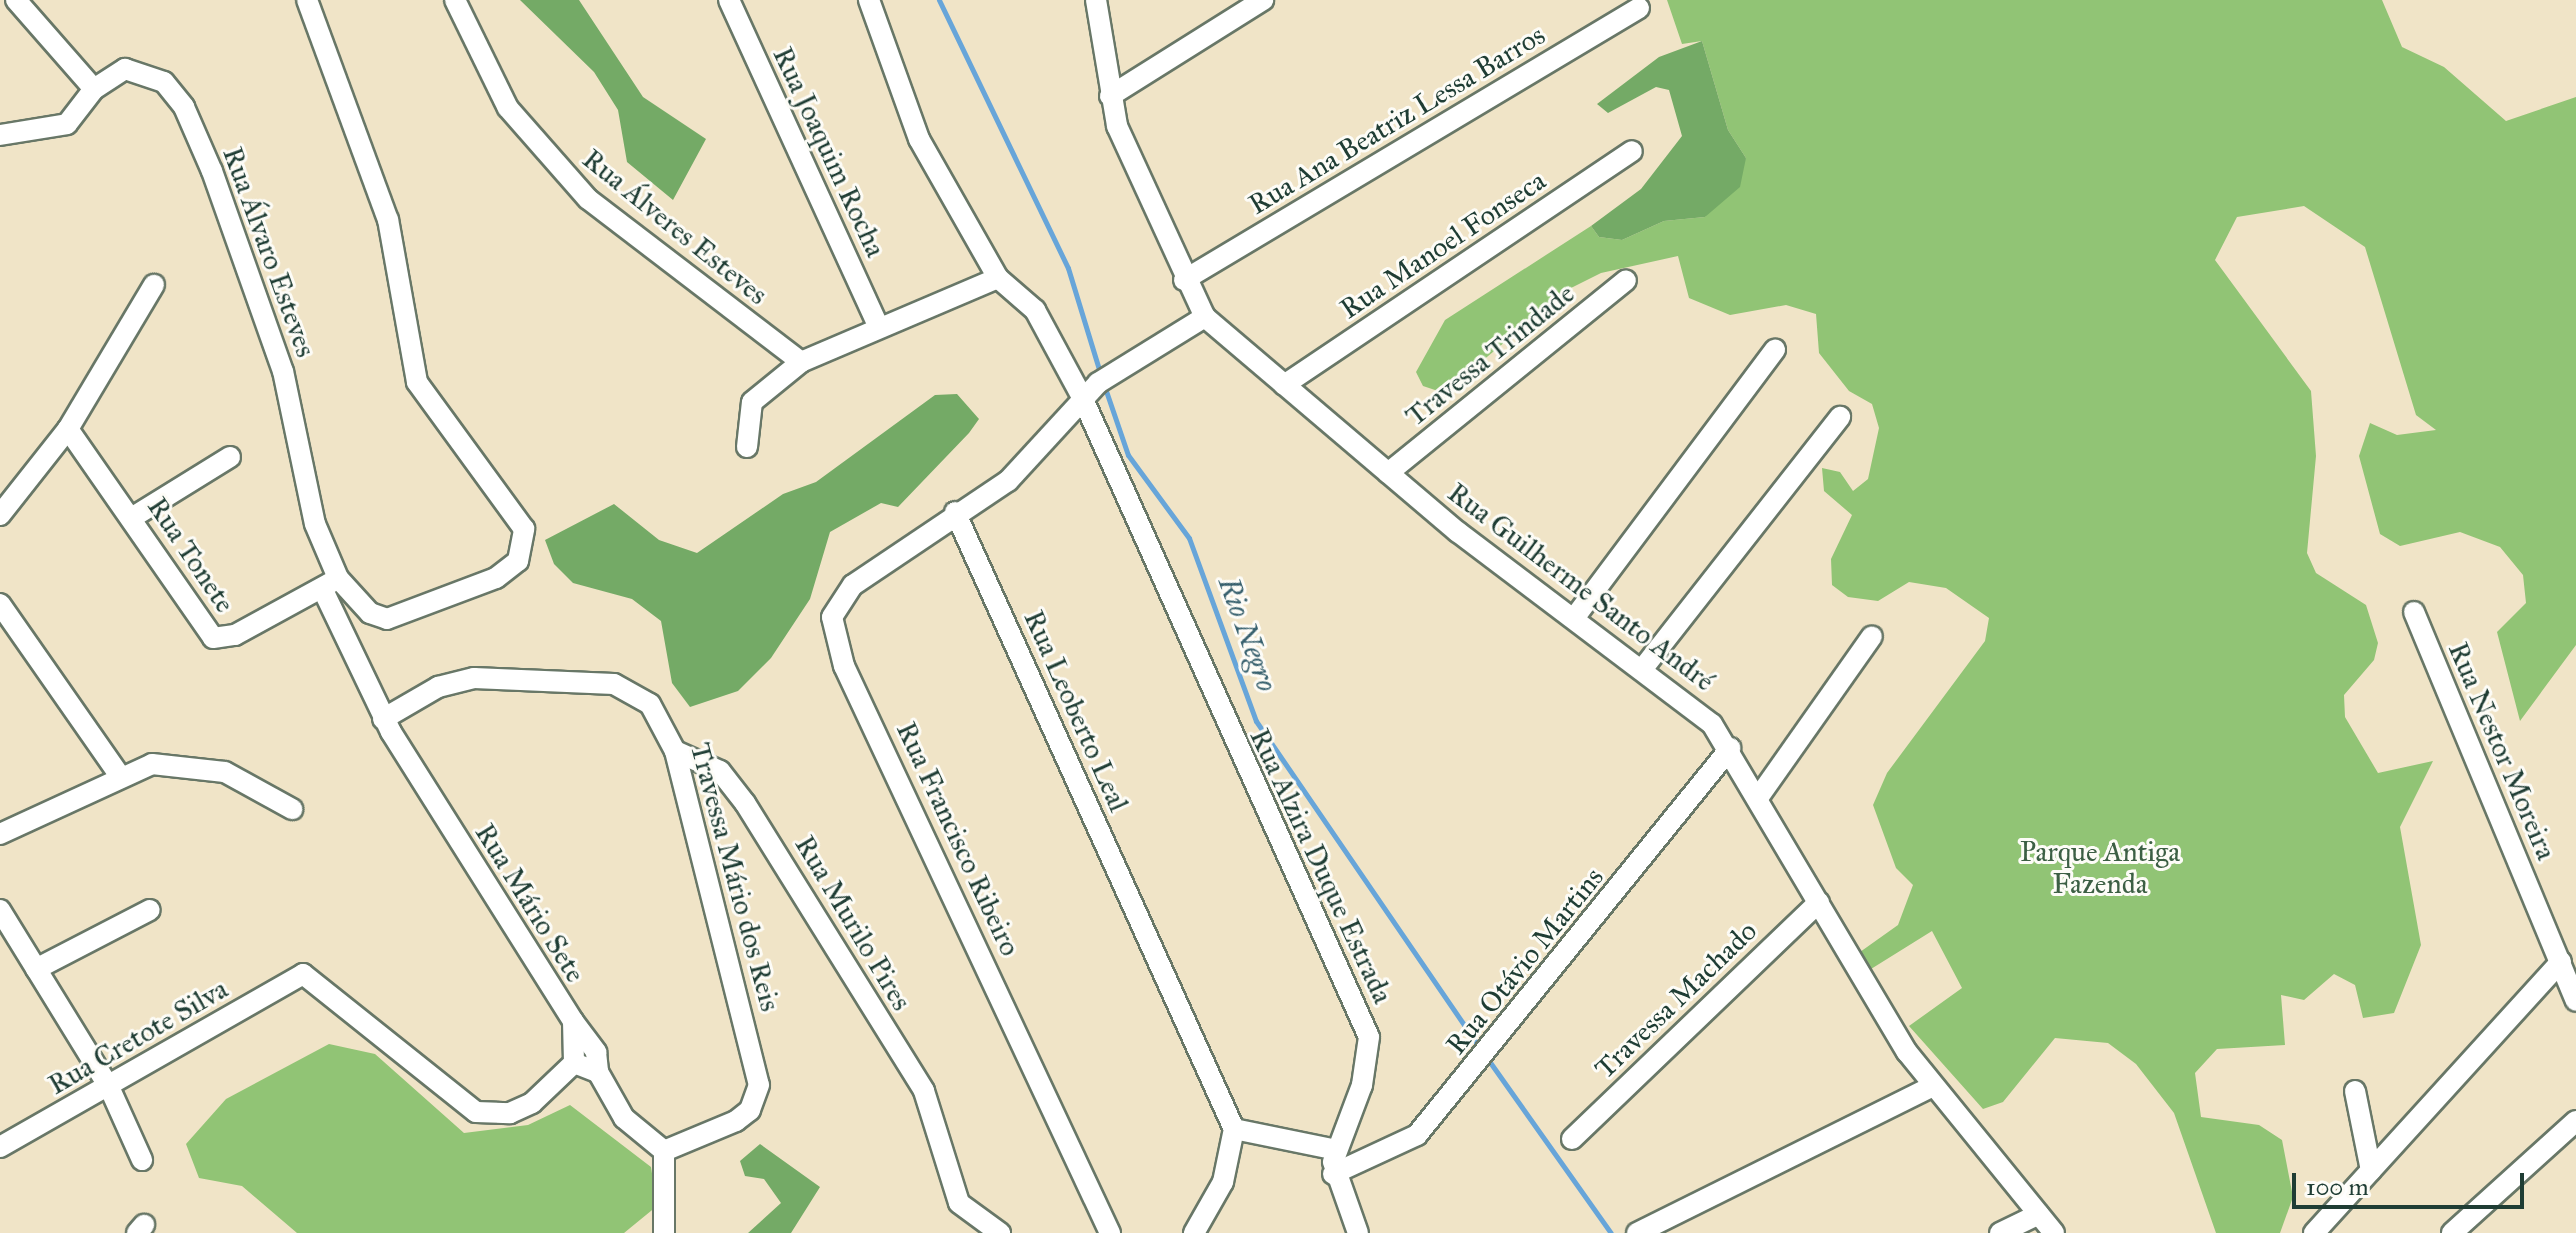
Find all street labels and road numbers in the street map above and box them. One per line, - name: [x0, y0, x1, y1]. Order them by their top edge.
- street label: Rua Ana Beatriz Lessa Barros: [1243, 18, 1551, 222]
- street label: Rua Joaquim Rocha: [766, 42, 892, 262]
- street label: Rua Álvaro Esteves: [215, 142, 323, 362]
- street label: Rua Álveres Esteves: [576, 142, 774, 312]
- street label: Rua Manoel Fonseca: [1334, 164, 1552, 326]
- street label: Travessa Trindade: [1399, 277, 1581, 433]
- street label: Rua Guilherme Santo André: [1441, 476, 1721, 698]
- street label: Rua Tonete: [140, 491, 242, 619]
- street label: Rua Leoberto Leal: [1017, 605, 1135, 817]
- street label: Rua Nestor Moreira: [2441, 637, 2563, 865]
- street label: Rua Francisco Ribeiro: [889, 717, 1027, 961]
- street label: Rua Alzira Duque Estrada: [1243, 723, 1399, 1009]
- street label: Travessa Mário dos Reis: [683, 739, 787, 1015]
- street label: Rua Mário Sete: [468, 817, 592, 989]
- street label: Rua Murilo Pires: [788, 830, 918, 1016]
- street label: Rua Otávio Martins: [1439, 861, 1611, 1061]
- street label: Travessa Machado: [1588, 914, 1764, 1086]
- street label: Rua Cretote Silva: [42, 972, 234, 1102]

